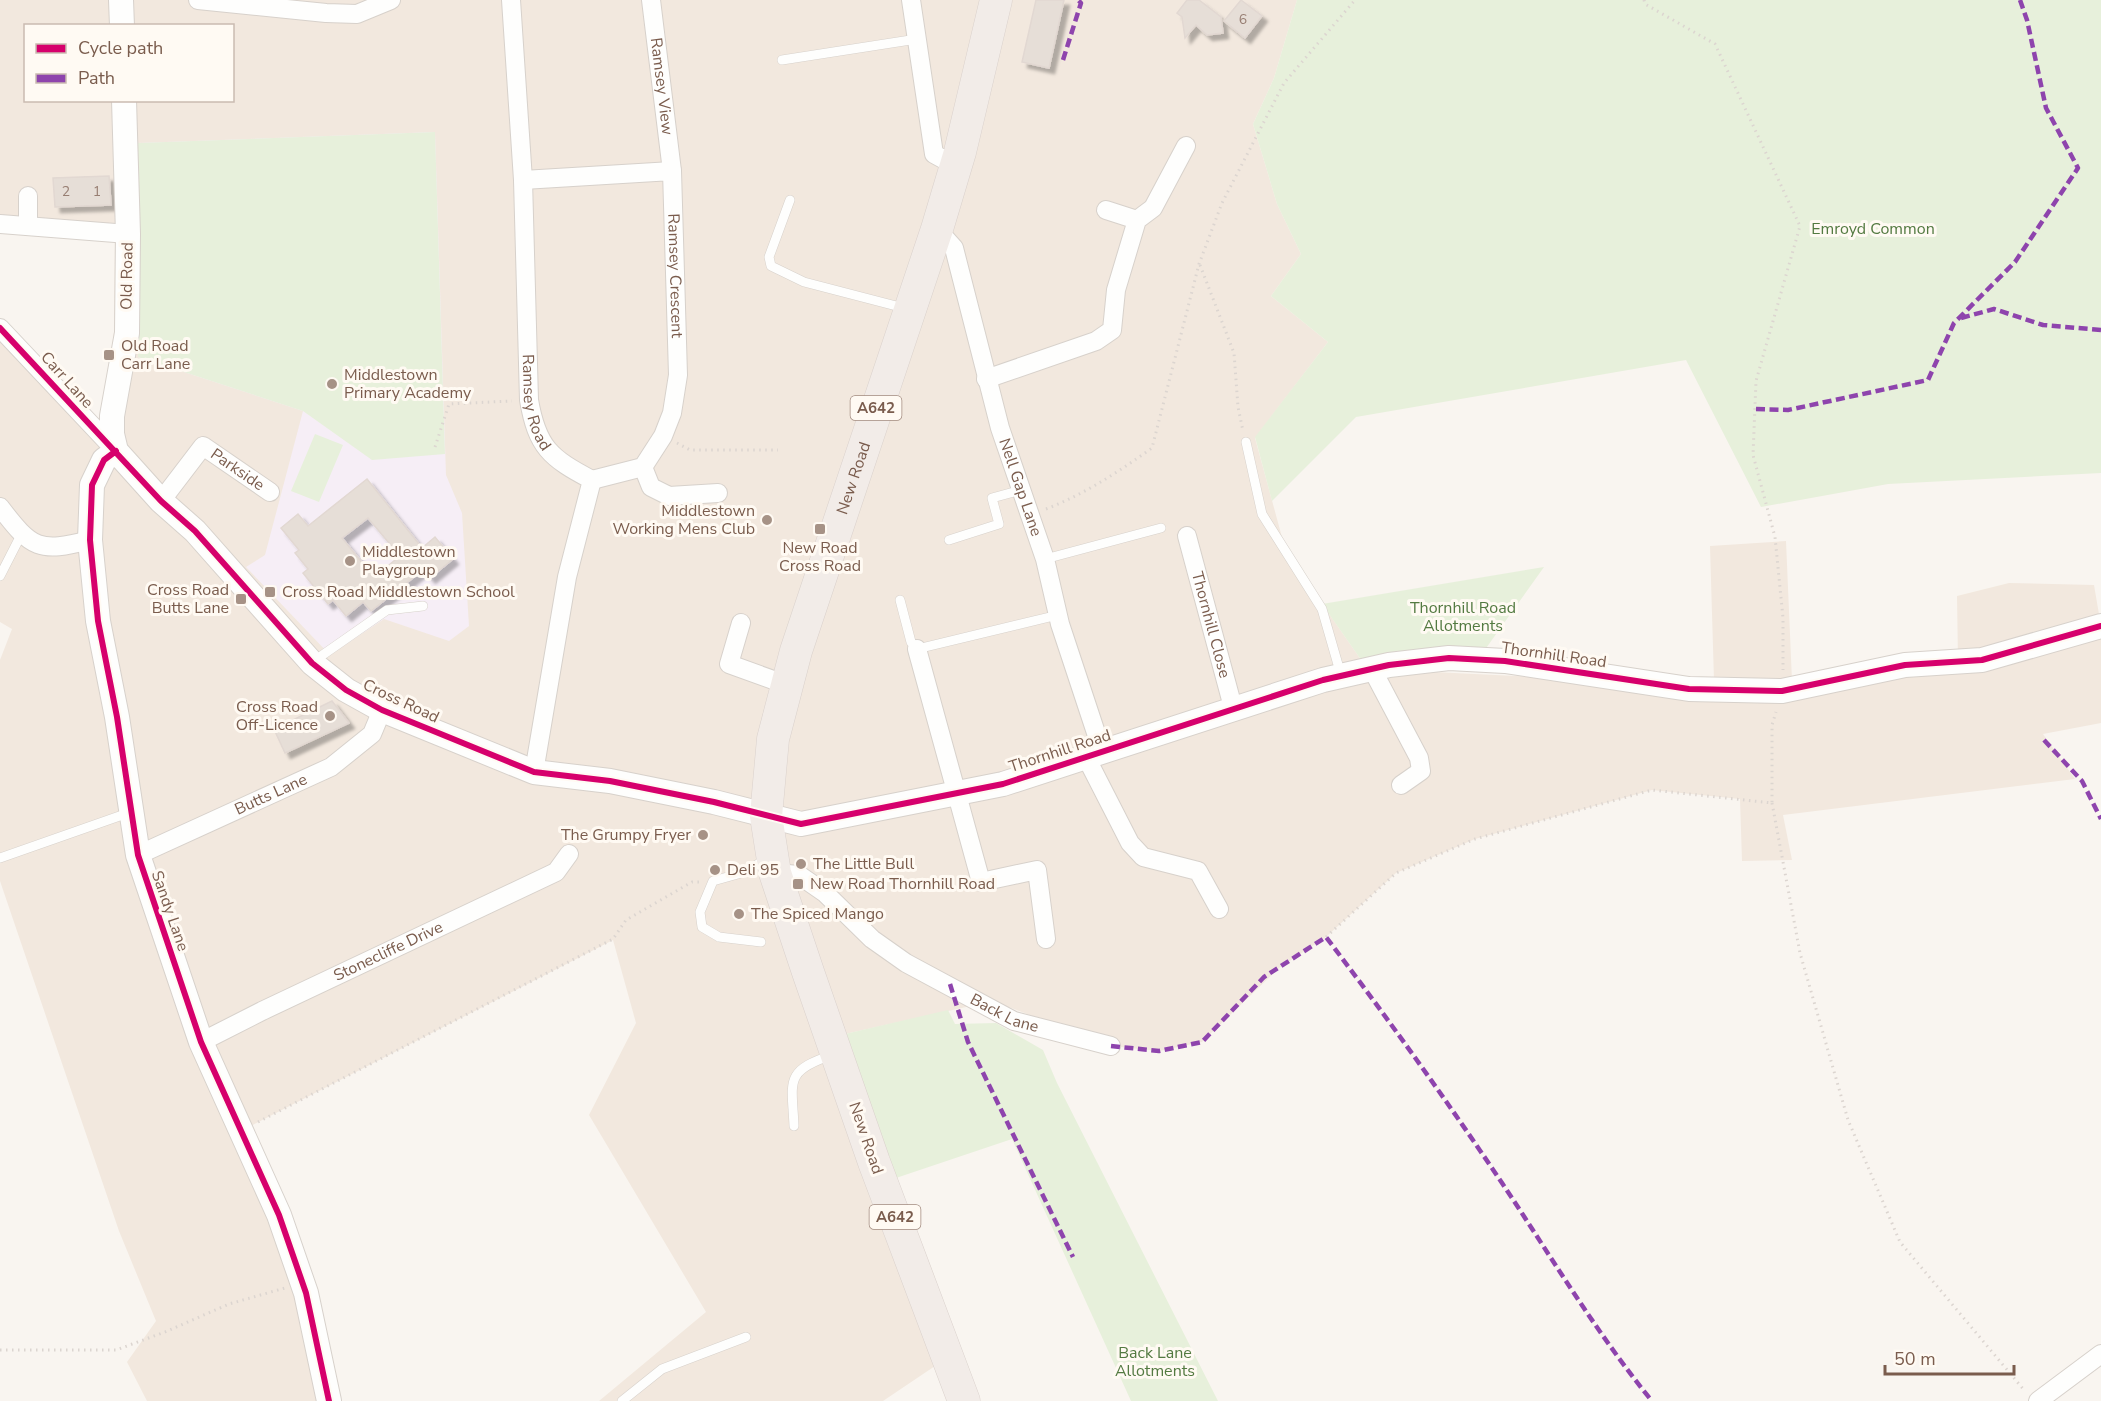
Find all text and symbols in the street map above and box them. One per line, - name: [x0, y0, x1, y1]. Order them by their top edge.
- house number: 6: [1239, 10, 1247, 29]
- legend: [24, 24, 234, 102]
- text: Cycle path: [78, 36, 163, 60]
- street label: Ramsey View: [645, 36, 679, 137]
- text: Path: [78, 66, 115, 90]
- house number: 2: [62, 182, 70, 201]
- house number: 1: [93, 182, 101, 201]
- street label: Ramsey Crescent: [662, 213, 688, 339]
- park label: Emroyd Common: [1811, 218, 1935, 240]
- street label: Old Road: [115, 242, 139, 310]
- place label: Old Road Carr Lane: [121, 335, 190, 375]
- street label: Carr Lane: [36, 347, 98, 413]
- marker: Old Road Carr Lane: [102, 348, 116, 362]
- street label: Ramsey Road: [517, 354, 556, 455]
- place label: Middlestown Primary Academy: [344, 364, 472, 404]
- marker: Middlestown Primary Academy: [325, 377, 339, 391]
- road number: A642: [850, 396, 902, 420]
- street label: Nell Gap Lane: [993, 435, 1047, 539]
- street label: New Road: [831, 439, 876, 517]
- street label: Parkside: [206, 443, 269, 496]
- place label: Middlestown Working Mens Club: [613, 500, 755, 540]
- marker: Middlestown Working Mens Club: [760, 513, 774, 527]
- marker: New Road Cross Road: [813, 522, 827, 536]
- place label: New Road Cross Road: [779, 537, 861, 577]
- place label: Middlestown Playgroup: [362, 541, 456, 581]
- marker: Middlestown Playgroup: [343, 554, 357, 568]
- street label: Thornhill Close: [1186, 569, 1236, 681]
- place label: Cross Road Butts Lane: [147, 579, 229, 619]
- place label: Cross Road Middlestown School: [282, 581, 515, 603]
- marker: Cross Road Middlestown School: [263, 585, 277, 599]
- marker: Cross Road Butts Lane: [234, 592, 248, 606]
- park label: Thornhill Road Allotments: [1410, 597, 1516, 637]
- street label: Thornhill Road: [1500, 637, 1608, 673]
- street label: Cross Road: [359, 674, 443, 728]
- place label: Cross Road Off-Licence: [236, 696, 318, 736]
- marker: Cross Road Off-Licence: [323, 709, 337, 723]
- street label: Thornhill Road: [1006, 724, 1114, 778]
- street label: Butts Lane: [231, 768, 311, 821]
- place label: The Grumpy Fryer: [561, 824, 691, 846]
- marker: The Grumpy Fryer: [696, 828, 710, 842]
- place label: The Little Bull: [813, 853, 915, 875]
- marker: The Little Bull: [794, 857, 808, 871]
- place label: Deli 95: [727, 859, 779, 881]
- marker: Deli 95: [708, 863, 722, 877]
- street label: Sandy Lane: [146, 868, 194, 954]
- place label: New Road Thornhill Road: [810, 873, 995, 895]
- marker: New Road Thornhill Road: [791, 877, 805, 891]
- place label: The Spiced Mango: [751, 903, 884, 925]
- marker: The Spiced Mango: [732, 907, 746, 921]
- street label: Stonecliffe Drive: [330, 916, 446, 987]
- street label: Back Lane: [966, 988, 1041, 1038]
- street label: New Road: [843, 1099, 889, 1177]
- road number: A642: [870, 1205, 920, 1229]
- scale bar: [1885, 1338, 2014, 1376]
- park label: Back Lane Allotments: [1115, 1342, 1195, 1382]
- text: 50 m: [1894, 1347, 1936, 1371]

